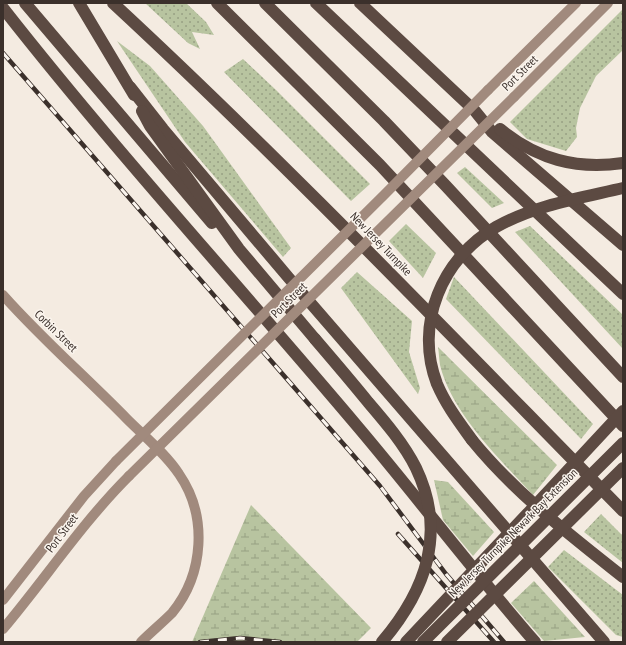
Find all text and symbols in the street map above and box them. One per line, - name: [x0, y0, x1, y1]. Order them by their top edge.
- street label: Port Street: [499, 51, 541, 94]
- street label: New Jersey Turnpike: [347, 209, 415, 279]
- street label: Port Street: [268, 278, 310, 321]
- street label: Corbin Street: [32, 306, 82, 355]
- street label: New Jersey Turnpike Newark Bay Extension: [445, 465, 580, 600]
- street label: Port Street: [42, 510, 81, 555]

